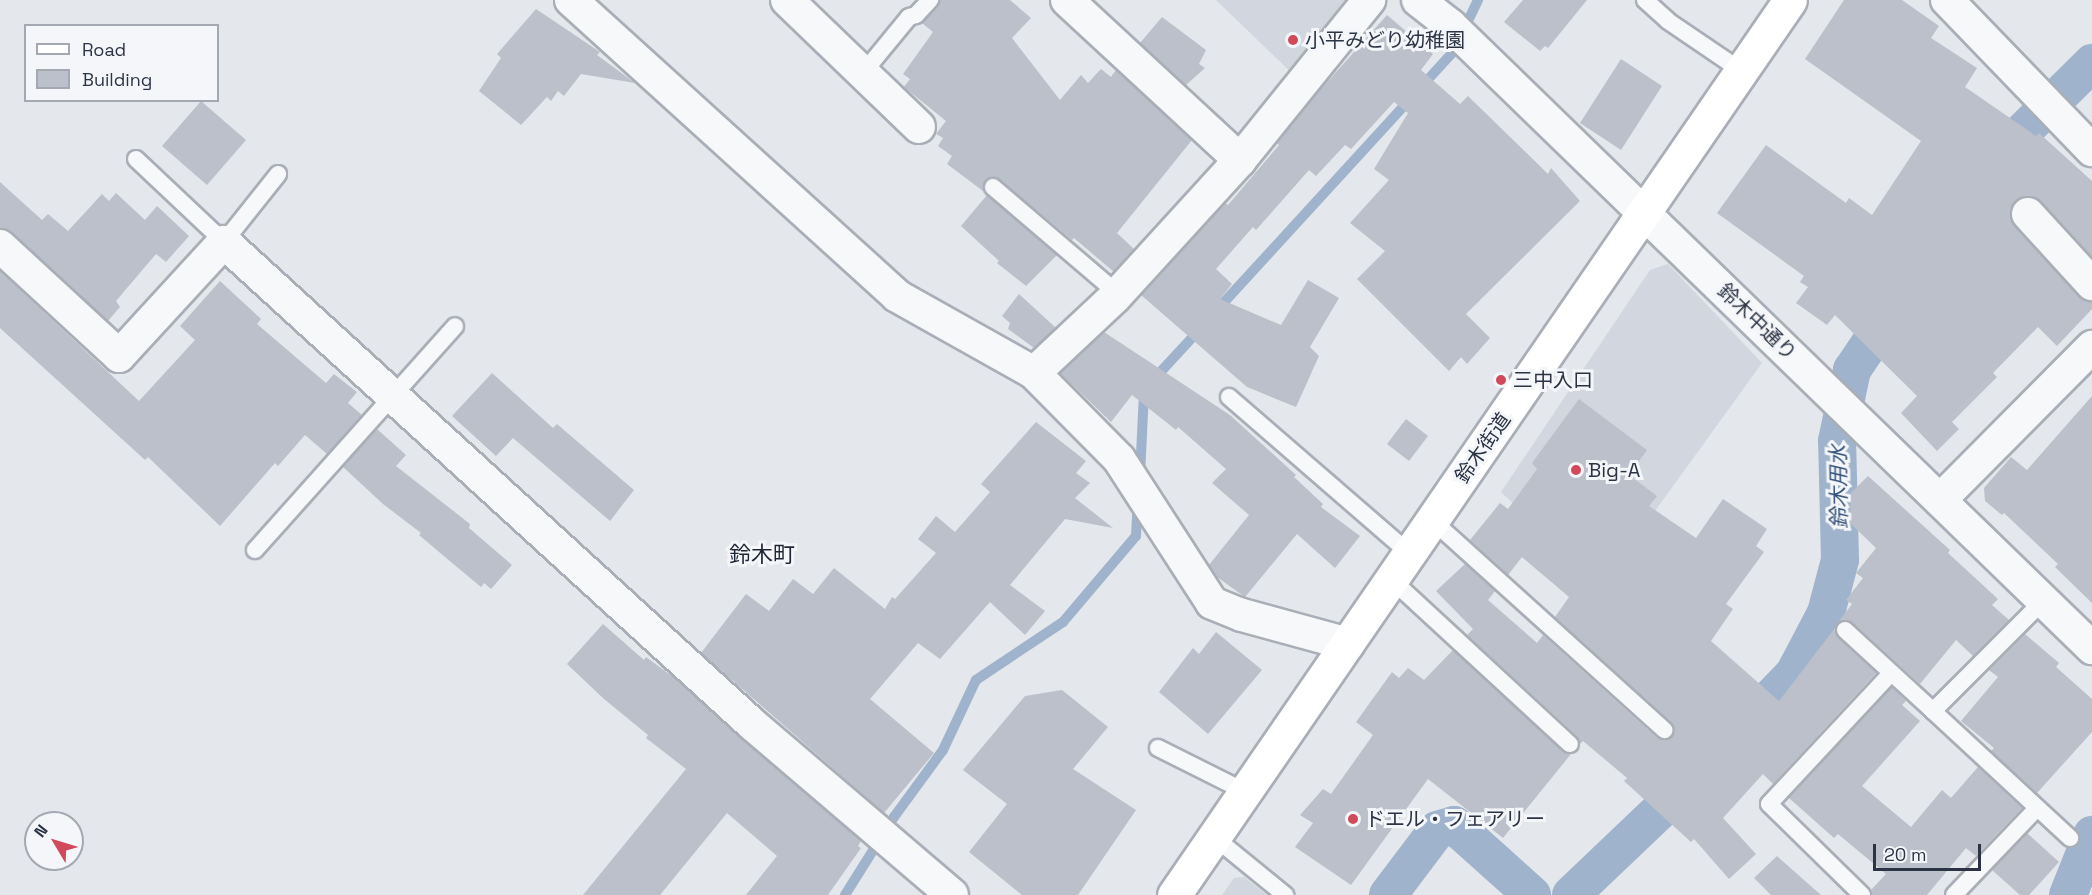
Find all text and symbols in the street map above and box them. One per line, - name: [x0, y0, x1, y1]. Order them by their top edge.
- legend: [24, 24, 219, 102]
- place label: 小平みどり幼稚園: [1305, 28, 1465, 52]
- marker: 小平みどり幼稚園: [1286, 33, 1300, 47]
- text: Road: [82, 38, 126, 61]
- text: Building: [82, 68, 152, 91]
- street label: 鈴木中通り: [1713, 279, 1801, 365]
- place label: 三中入口: [1513, 368, 1593, 392]
- marker: 三中入口: [1494, 373, 1508, 387]
- street label: 鈴木街道: [1450, 408, 1516, 488]
- water label: 鈴木用水: [1826, 445, 1852, 529]
- place label: Big-A: [1588, 458, 1640, 482]
- marker: Big-A: [1569, 463, 1583, 477]
- district label: 鈴木町: [729, 542, 795, 568]
- place label: ドエル・フェアリー: [1365, 807, 1545, 831]
- north arrow: [24, 811, 84, 871]
- marker: ドエル・フェアリー: [1346, 812, 1360, 826]
- text: N: [29, 820, 53, 842]
- scale bar: [1876, 832, 1984, 870]
- text: 20 m: [1884, 843, 1927, 866]

